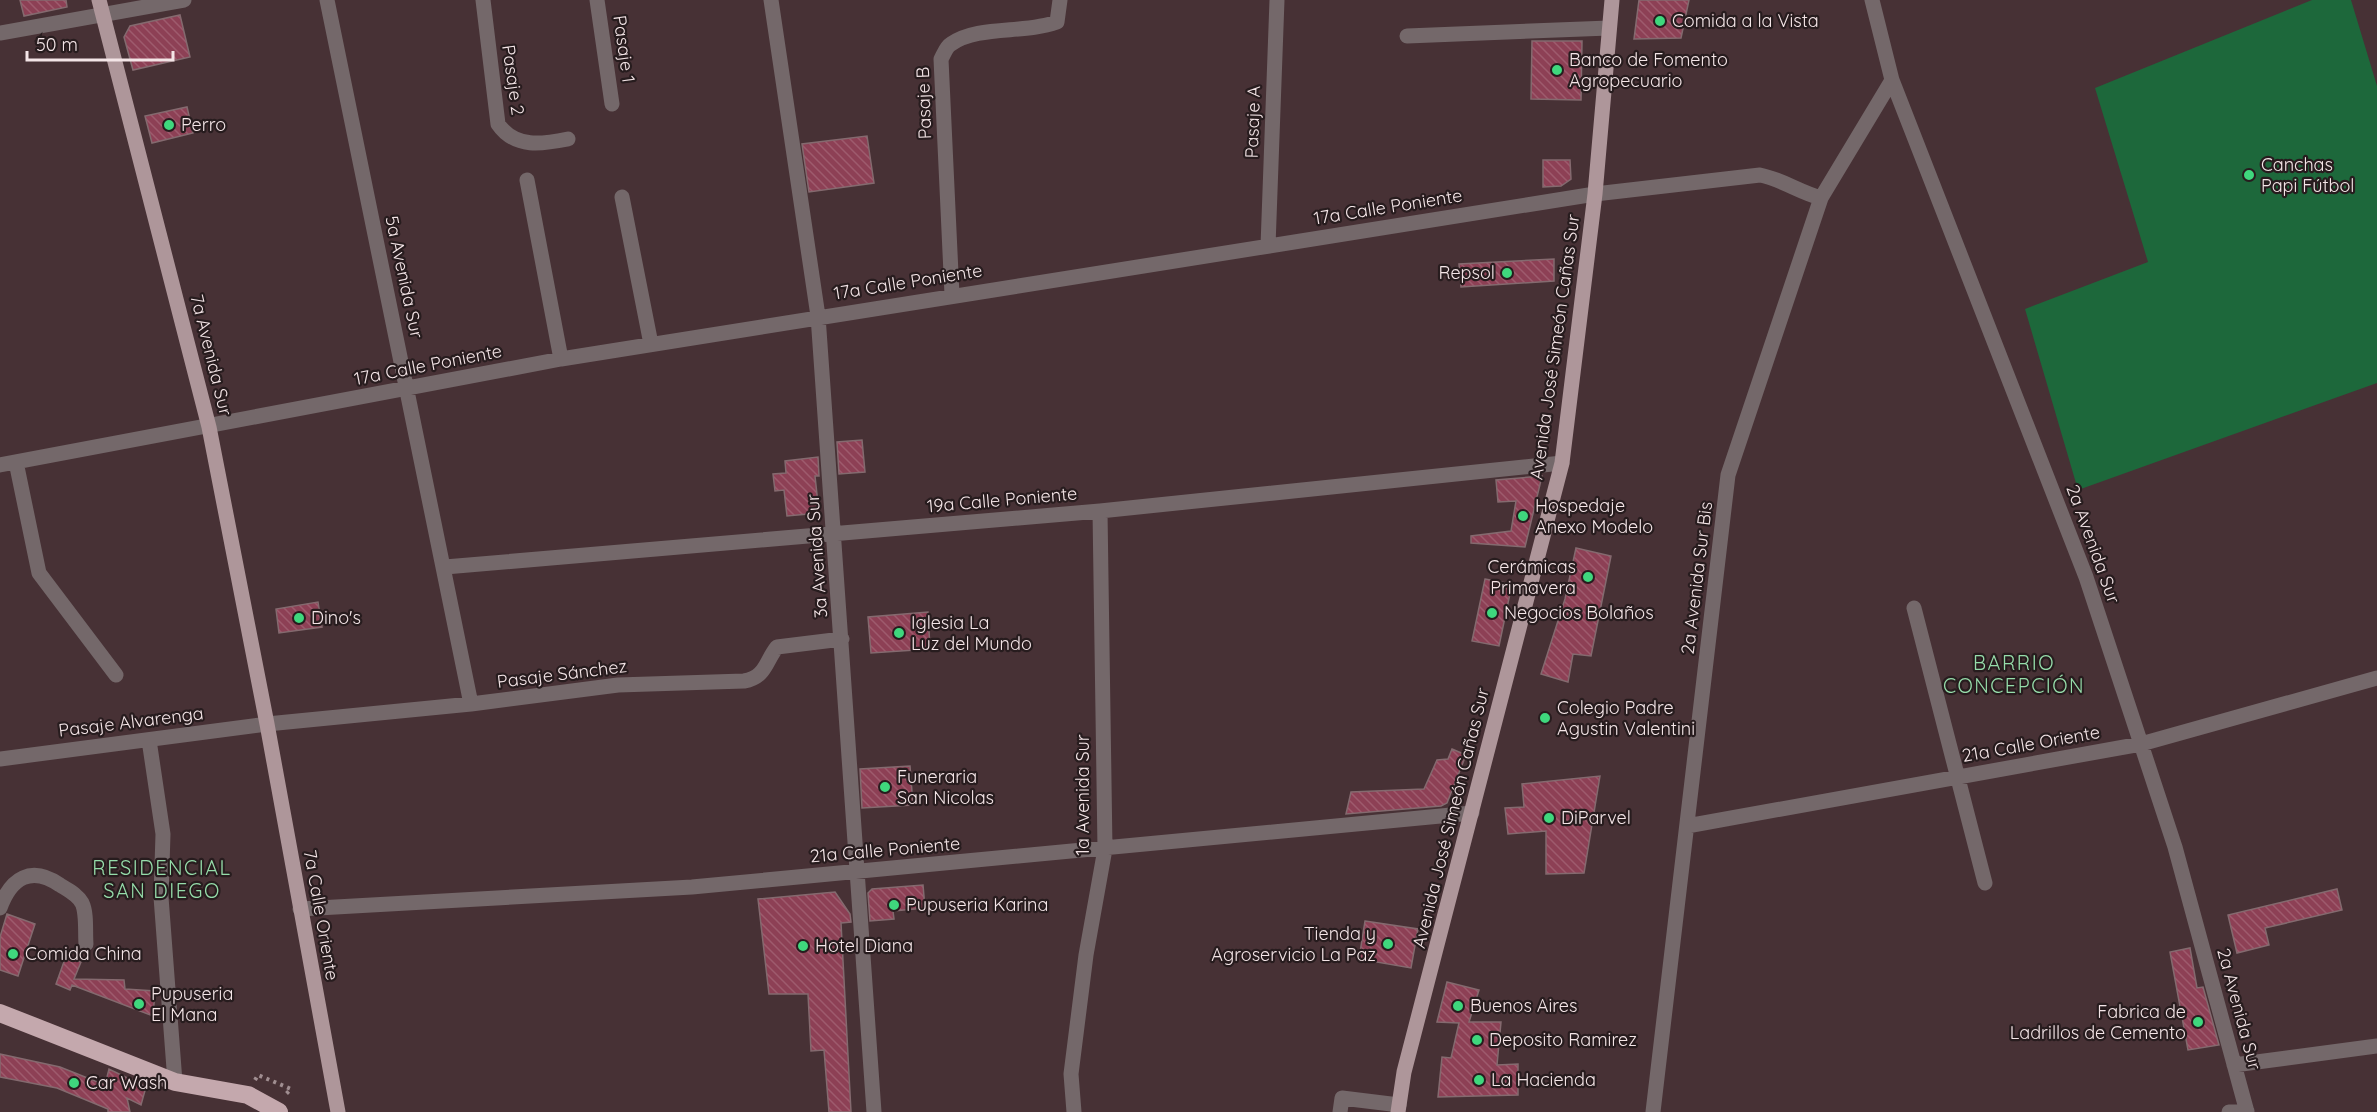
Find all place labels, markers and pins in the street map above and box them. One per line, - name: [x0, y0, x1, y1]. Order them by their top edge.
- place label: Comida a la Vista: [1672, 9, 1819, 32]
- marker: Comida a la Vista: [1653, 14, 1667, 28]
- place label: Banco de Fomento Agropecuario: [1569, 48, 1728, 92]
- marker: Banco de Fomento Agropecuario: [1550, 63, 1564, 77]
- place label: Perro: [181, 113, 226, 136]
- marker: Perro: [162, 118, 176, 132]
- place label: Canchas Papi Fútbol: [2261, 153, 2354, 197]
- marker: Canchas Papi Fútbol: [2242, 168, 2256, 182]
- place label: Repsol: [1438, 261, 1495, 284]
- marker: Repsol: [1500, 266, 1514, 280]
- place label: Hospedaje Anexo Modelo: [1535, 494, 1653, 538]
- marker: Hospedaje Anexo Modelo: [1516, 509, 1530, 523]
- place label: Cerámicas Primavera: [1488, 555, 1576, 599]
- marker: Cerámicas Primavera: [1581, 570, 1595, 584]
- place label: Negocios Bolaños: [1504, 601, 1654, 624]
- place label: Dino's: [311, 606, 361, 629]
- marker: Negocios Bolaños: [1485, 606, 1499, 620]
- marker: Dino's: [292, 611, 306, 625]
- place label: Iglesia La Luz del Mundo: [911, 611, 1032, 655]
- marker: Iglesia La Luz del Mundo: [892, 626, 906, 640]
- place label: Colegio Padre Agustin Valentini: [1557, 696, 1695, 740]
- marker: Colegio Padre Agustin Valentini: [1538, 711, 1552, 725]
- place label: Funeraria San Nicolas: [897, 765, 994, 809]
- marker: Funeraria San Nicolas: [878, 780, 892, 794]
- place label: DiParvel: [1561, 806, 1631, 829]
- marker: DiParvel: [1542, 811, 1556, 825]
- place label: Pupuseria Karina: [906, 893, 1048, 916]
- marker: Pupuseria Karina: [887, 898, 901, 912]
- place label: Tienda y Agroservicio La Paz: [1211, 922, 1376, 966]
- place label: Hotel Diana: [815, 934, 913, 957]
- marker: Tienda y Agroservicio La Paz: [1381, 937, 1395, 951]
- marker: Hotel Diana: [796, 939, 810, 953]
- place label: Comida China: [25, 942, 142, 965]
- marker: Comida China: [6, 947, 20, 961]
- place label: Pupuseria El Mana: [151, 982, 233, 1026]
- place label: Buenos Aires: [1470, 994, 1577, 1017]
- marker: Pupuseria El Mana: [132, 997, 146, 1011]
- marker: Buenos Aires: [1451, 999, 1465, 1013]
- place label: Fabrica de Ladrillos de Cemento: [2010, 1000, 2186, 1044]
- marker: Fabrica de Ladrillos de Cemento: [2191, 1015, 2205, 1029]
- place label: Deposito Ramirez: [1489, 1028, 1637, 1051]
- marker: Deposito Ramirez: [1470, 1033, 1484, 1047]
- place label: La Hacienda: [1491, 1068, 1596, 1091]
- place label: Car Wash: [86, 1071, 167, 1094]
- marker: La Hacienda: [1472, 1073, 1486, 1087]
- marker: Car Wash: [67, 1076, 81, 1090]

